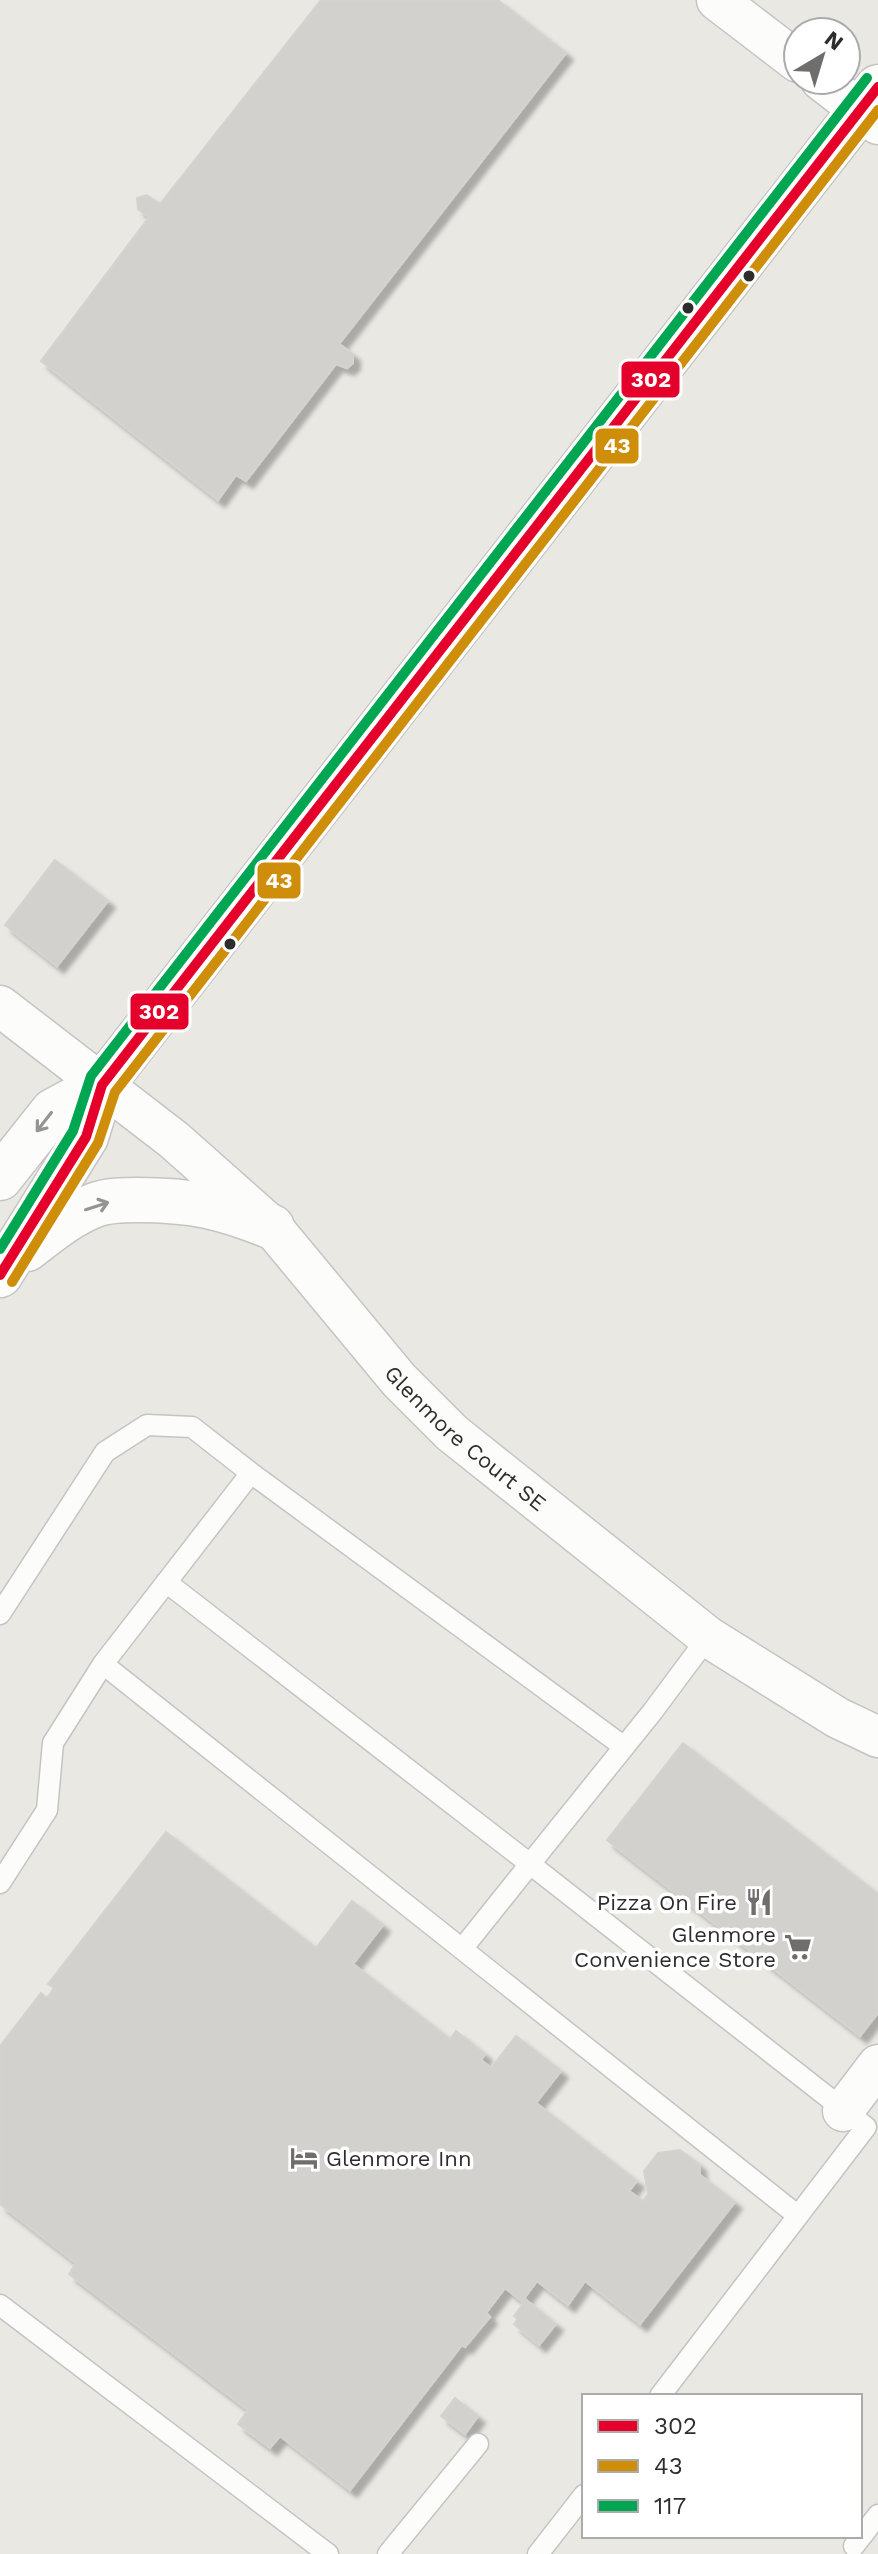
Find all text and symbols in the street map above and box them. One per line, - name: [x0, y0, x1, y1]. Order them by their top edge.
- north arrow: [782, 16, 862, 96]
- text: N: [820, 26, 848, 56]
- unlabelled marker: [741, 268, 757, 284]
- unlabelled marker: [680, 300, 696, 316]
- line badge: 302: [620, 360, 681, 399]
- text: 302: [631, 367, 671, 392]
- line badge: 43: [594, 427, 640, 465]
- text: 43: [603, 433, 631, 458]
- line badge: 43: [256, 861, 302, 900]
- text: 43: [265, 868, 293, 893]
- unlabelled marker: [222, 936, 238, 952]
- line badge: 302: [129, 992, 190, 1031]
- text: 302: [139, 999, 179, 1024]
- one-way arrow: [35, 1111, 52, 1132]
- one-way arrow: [84, 1198, 109, 1213]
- street label: Glenmore Court SE: [380, 1360, 551, 1516]
- restaurant icon: Pizza On Fire: [744, 1887, 774, 1917]
- place label: Pizza On Fire: [597, 1890, 737, 1915]
- place label: Glenmore Convenience Store: [574, 1922, 776, 1972]
- supermarket icon: Glenmore Convenience Store: [783, 1932, 813, 1962]
- hotel icon: Glenmore Inn: [289, 2143, 319, 2173]
- place label: Glenmore Inn: [326, 2146, 472, 2171]
- legend: [582, 2394, 862, 2538]
- text: 302: [654, 2412, 697, 2440]
- text: 43: [654, 2452, 683, 2480]
- text: 117: [654, 2492, 686, 2520]

